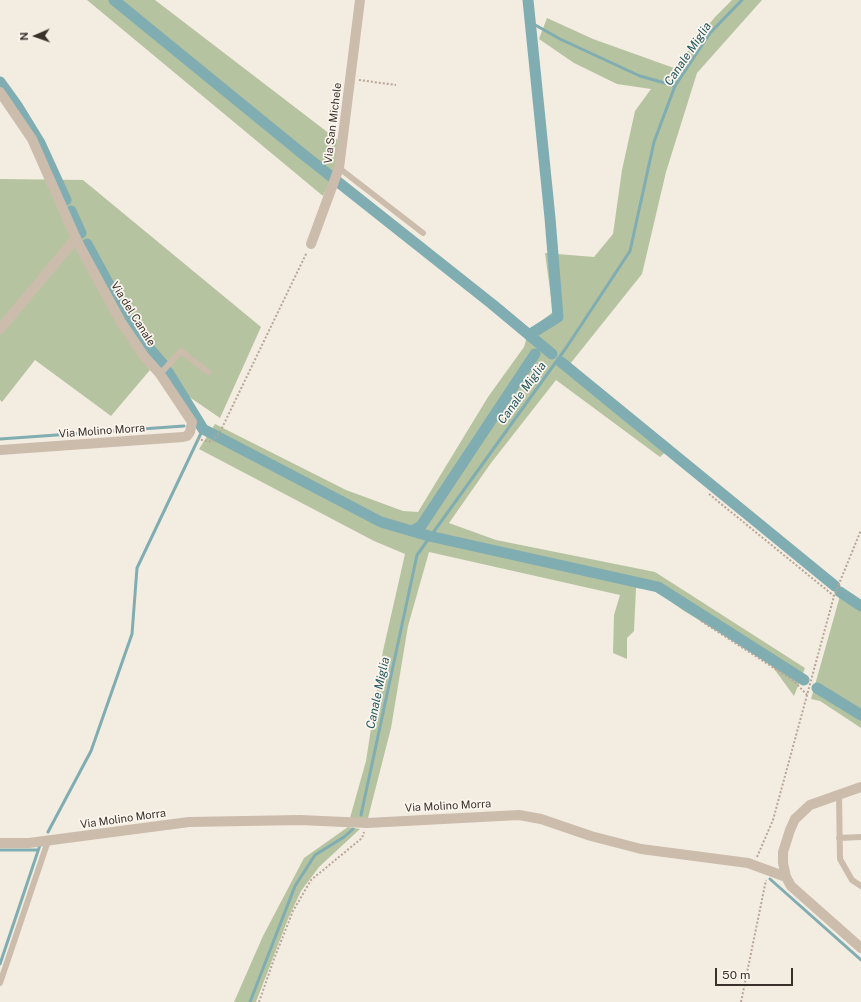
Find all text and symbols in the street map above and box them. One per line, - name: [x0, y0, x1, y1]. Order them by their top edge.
- north arrow: [16, 16, 56, 56]
- water label: Canale Miglia: [662, 20, 714, 88]
- text: N: [18, 32, 30, 41]
- street label: Via San Michele: [321, 82, 345, 164]
- street label: Via del Canale: [108, 280, 158, 348]
- water label: Canale Miglia: [495, 359, 549, 427]
- street label: Via Molino Morra: [58, 421, 146, 441]
- water label: Canale Miglia: [363, 656, 393, 730]
- street label: Via Molino Morra: [404, 797, 492, 815]
- street label: Via Molino Morra: [79, 806, 167, 832]
- scale bar: [717, 960, 795, 986]
- text: 50 m: [722, 968, 750, 982]

